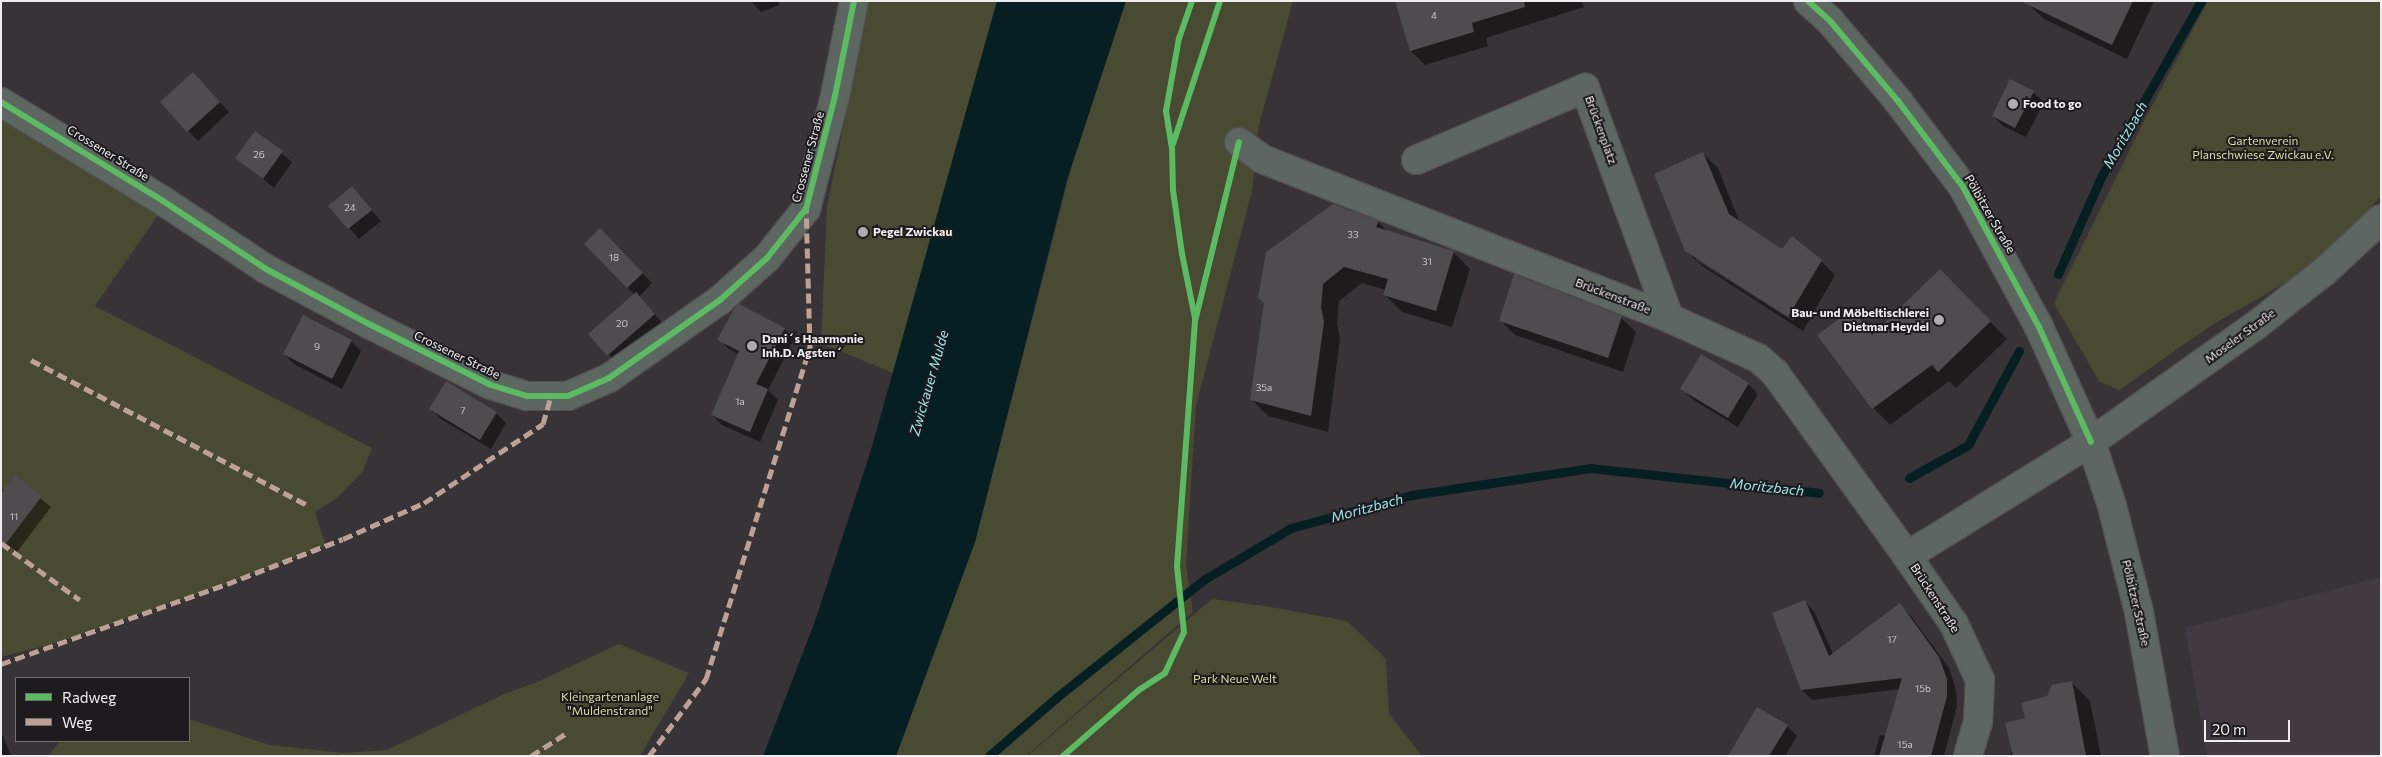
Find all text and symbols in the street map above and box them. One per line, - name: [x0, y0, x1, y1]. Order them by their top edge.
- house number: 4: [1431, 10, 1437, 22]
- street label: Brückenplatz: [1582, 94, 1620, 166]
- place label: Food to go: [2023, 97, 2082, 111]
- marker: Food to go: [2007, 98, 2019, 110]
- water label: Moritzbach: [2099, 99, 2151, 171]
- street label: Crossener Straße: [789, 110, 827, 204]
- street label: Crossener Straße: [64, 122, 152, 184]
- park label: Gartenverein Planschwiese Zwickau e.V.: [2192, 134, 2334, 162]
- house number: 26: [253, 149, 265, 161]
- street label: Pölbitzer Straße: [1962, 172, 2018, 256]
- house number: 24: [344, 202, 356, 214]
- place label: Pegel Zwickau: [873, 225, 952, 239]
- marker: Pegel Zwickau: [857, 226, 869, 238]
- house number: 33: [1347, 229, 1359, 241]
- house number: 18: [609, 252, 619, 264]
- house number: 31: [1422, 256, 1432, 268]
- street label: Brückenstraße: [1573, 275, 1653, 317]
- place label: Bau- und Möbeltischlerei Dietmar Heydel: [1791, 306, 1929, 334]
- street label: Moseler Straße: [2202, 306, 2278, 366]
- marker: Bau- und Möbeltischlerei Dietmar Heydel: [1933, 314, 1945, 326]
- house number: 20: [616, 318, 628, 330]
- street label: Crossener Straße: [412, 328, 502, 382]
- water label: Zwickauer Mulde: [906, 328, 952, 438]
- place label: Dani´s Haarmonie Inh.D. Agsten´: [762, 332, 863, 360]
- marker: Dani´s Haarmonie Inh.D. Agsten´: [746, 340, 758, 352]
- house number: 9: [314, 341, 320, 353]
- house number: 35a: [1256, 382, 1272, 394]
- house number: 1a: [735, 396, 745, 408]
- house number: 7: [460, 405, 466, 417]
- water label: Moritzbach: [1729, 475, 1805, 499]
- water label: Moritzbach: [1329, 490, 1405, 526]
- house number: 11: [10, 511, 18, 523]
- street label: Pölbitzer Straße: [2119, 558, 2153, 648]
- street label: Brückenstraße: [1907, 561, 1963, 635]
- house number: 17: [1887, 634, 1897, 646]
- park label: Park Neue Welt: [1193, 672, 1277, 686]
- legend: [15, 677, 190, 742]
- house number: 15b: [1915, 683, 1931, 695]
- text: Radweg: [62, 688, 116, 706]
- park label: Kleingartenanlage "Muldenstrand": [561, 690, 659, 718]
- scale bar: [2207, 710, 2293, 742]
- text: Weg: [62, 713, 92, 731]
- text: 20 m: [2212, 720, 2246, 738]
- house number: 15a: [1897, 739, 1913, 751]

